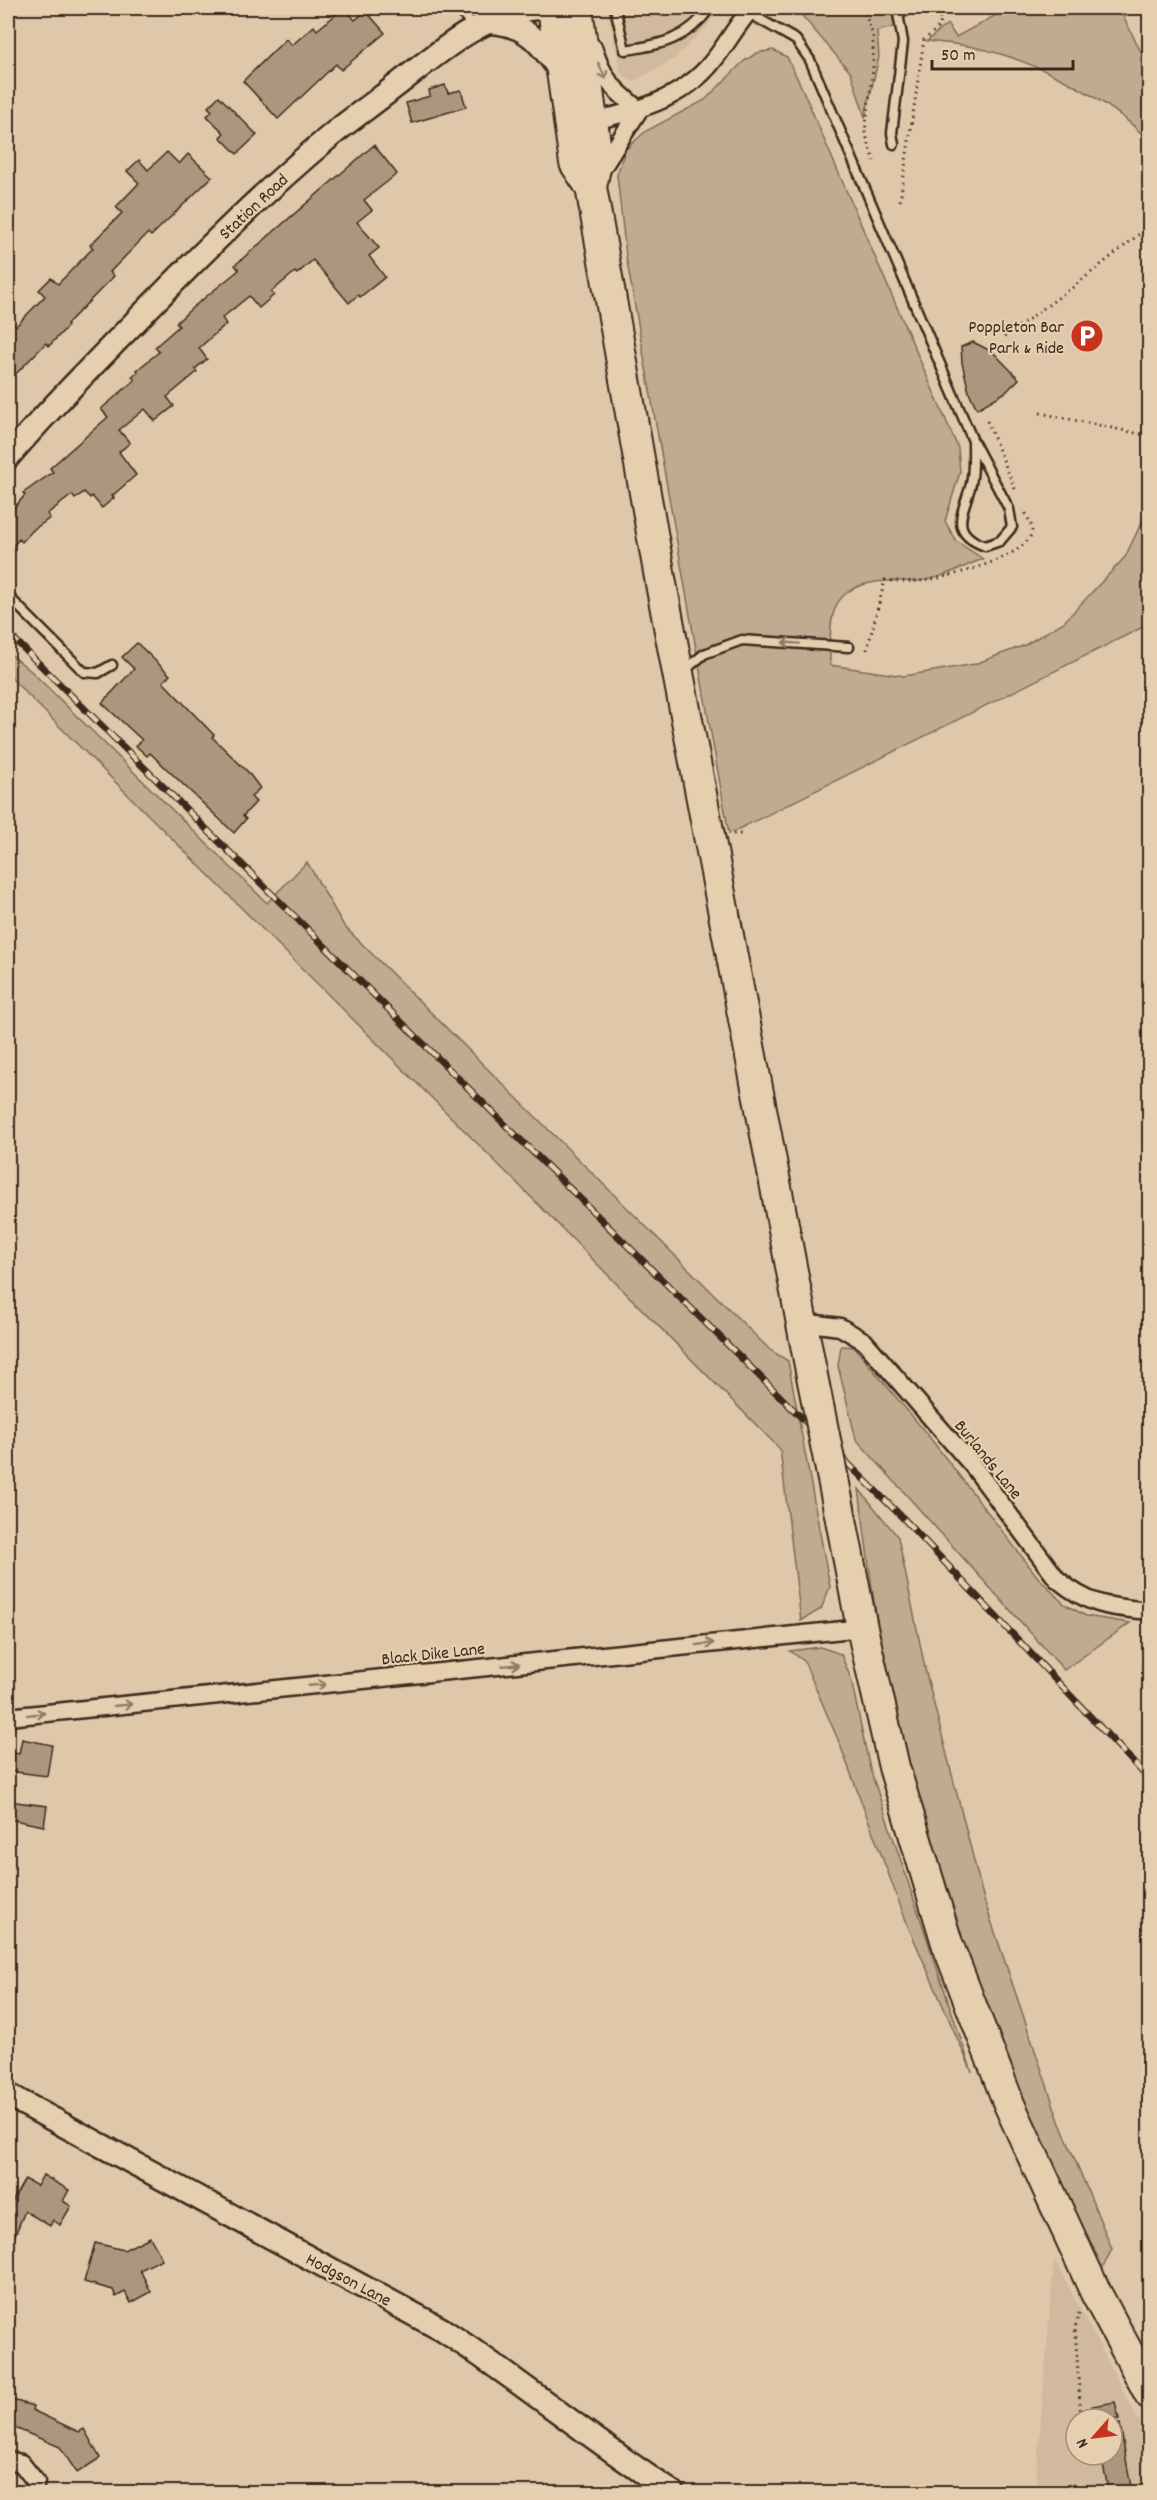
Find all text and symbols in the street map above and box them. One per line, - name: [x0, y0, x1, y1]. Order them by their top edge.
- scale bar: [932, 33, 1073, 71]
- text: 50 m: [941, 44, 976, 69]
- one-way arrow: [596, 61, 608, 79]
- street label: Station Road: [214, 169, 295, 247]
- place label: Poppleton Bar Park & Ride: [968, 316, 1064, 362]
- parking icon: Poppleton Bar Park & Ride: [1069, 318, 1105, 354]
- one-way arrow: [781, 638, 801, 649]
- street label: Burlands Lane: [947, 1415, 1027, 1506]
- street label: Black Dike Lane: [380, 1638, 486, 1673]
- one-way arrow: [695, 1638, 714, 1649]
- one-way arrow: [501, 1659, 521, 1670]
- one-way arrow: [307, 1679, 327, 1690]
- one-way arrow: [113, 1699, 133, 1710]
- one-way arrow: [26, 1708, 46, 1719]
- street label: Hodgson Lane: [301, 2248, 395, 2314]
- north arrow: [1064, 2407, 1124, 2467]
- text: N: [1071, 2434, 1095, 2452]

